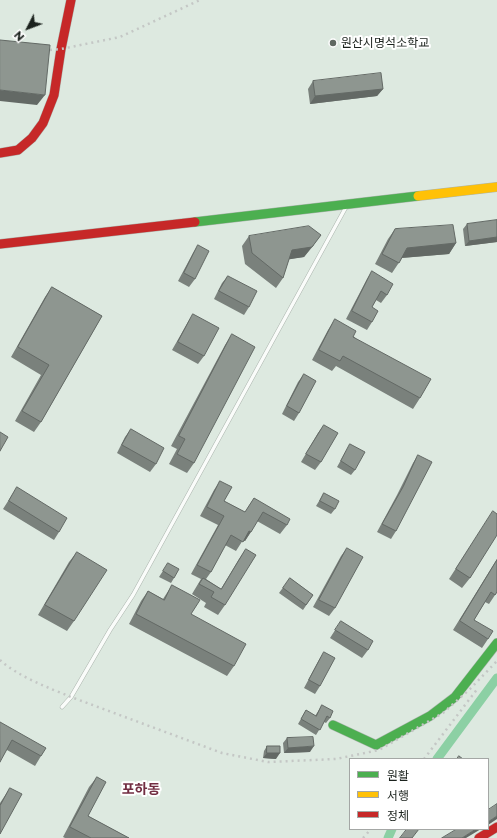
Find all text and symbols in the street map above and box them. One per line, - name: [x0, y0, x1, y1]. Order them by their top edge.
- north arrow: [8, 8, 48, 48]
- text: N: [11, 28, 27, 44]
- place label: 원산시명석소학교: [341, 36, 429, 50]
- marker: 원산시명석소학교: [328, 38, 338, 48]
- legend: [349, 758, 489, 830]
- text: 원활: [387, 768, 409, 783]
- district label: 포하동: [122, 782, 160, 798]
- text: 서행: [387, 788, 409, 803]
- text: 정체: [387, 808, 409, 823]

